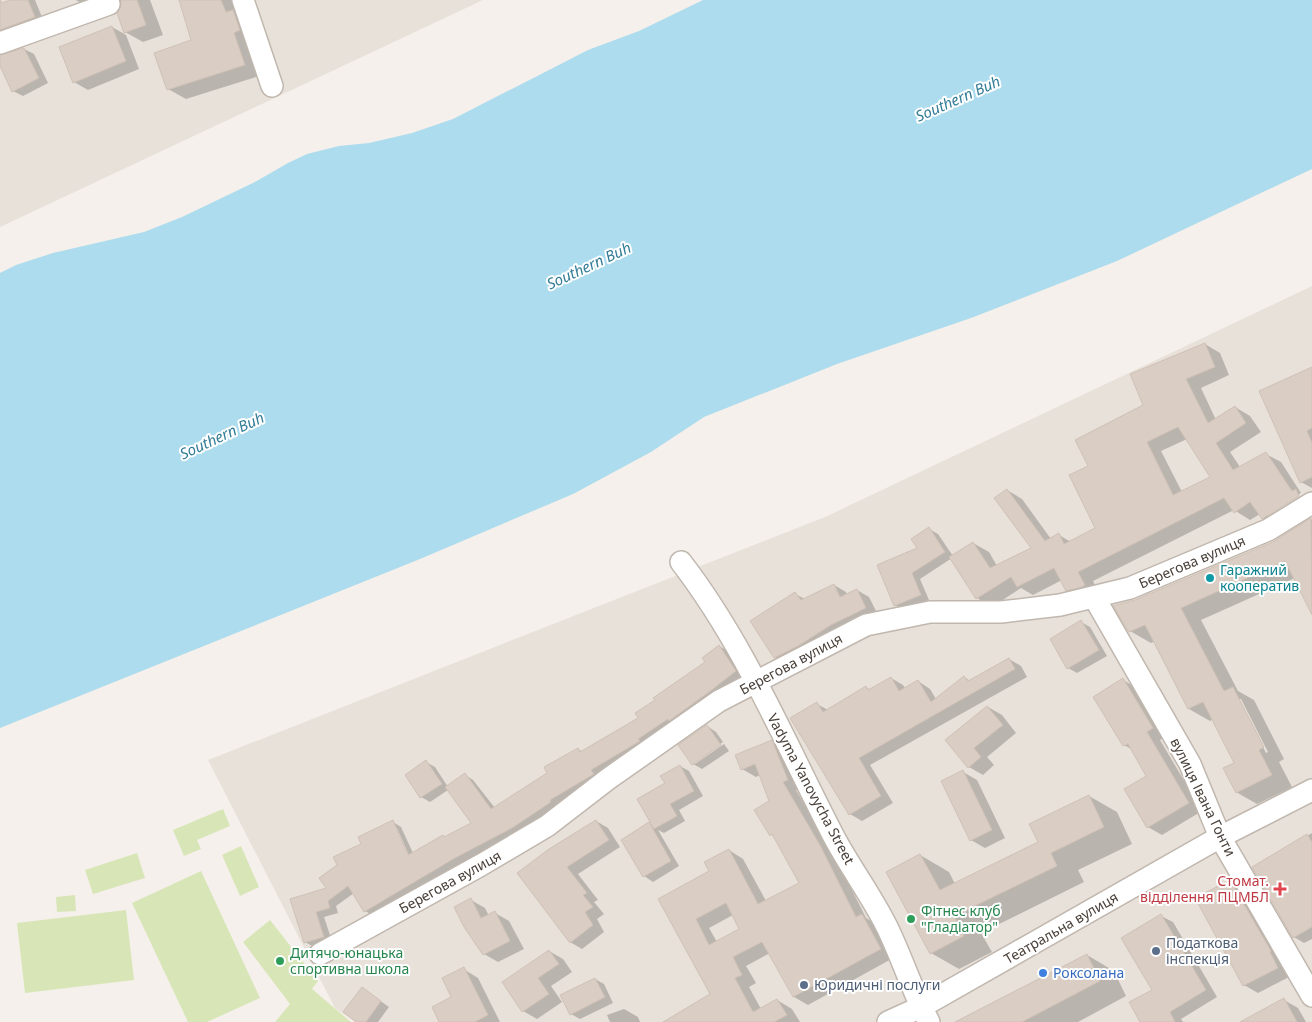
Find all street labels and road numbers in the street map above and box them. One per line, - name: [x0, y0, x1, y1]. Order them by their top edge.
- street label: Берегова вулиця: [1136, 531, 1248, 593]
- street label: Берегова вулиця: [736, 628, 846, 699]
- street label: Vadyma Yanovycha Street: [764, 710, 859, 868]
- street label: вулиця Івана Гонти: [1166, 734, 1240, 859]
- street label: Берегова вулиця: [395, 846, 504, 917]
- street label: Театральна вулиця: [1000, 887, 1121, 968]

